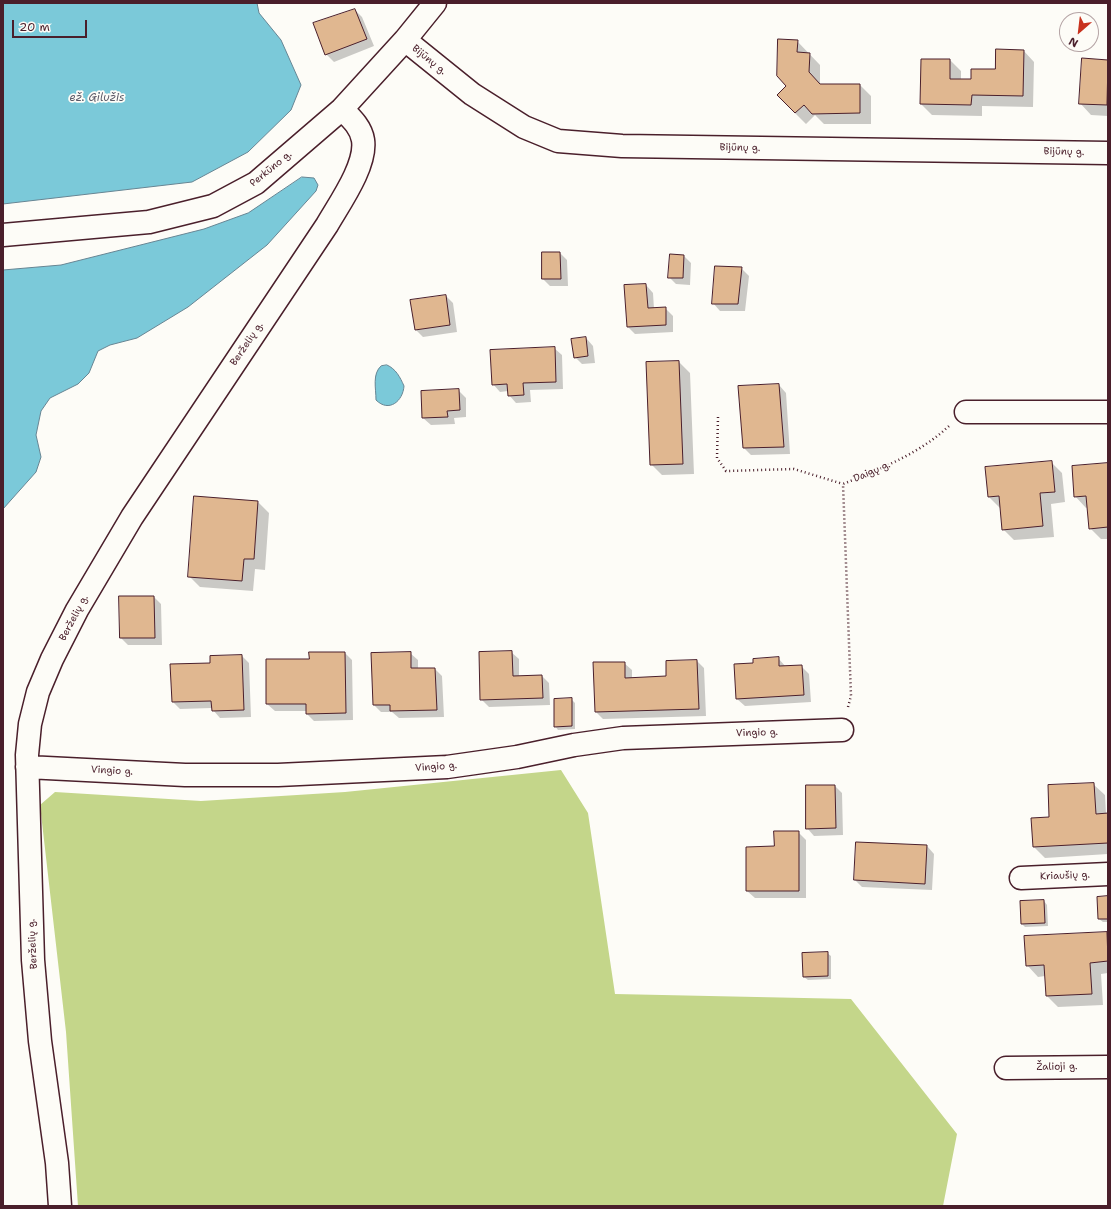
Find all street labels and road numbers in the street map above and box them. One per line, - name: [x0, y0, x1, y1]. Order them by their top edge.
- street label: Bijūnų g.: [409, 42, 449, 78]
- street label: Bijūnų g.: [719, 142, 761, 154]
- street label: Bijūnų g.: [1043, 146, 1085, 158]
- street label: Perkūno g.: [248, 148, 294, 190]
- street label: Berželių g.: [228, 320, 266, 368]
- street label: Daigų g.: [852, 459, 892, 485]
- street label: Berželių g.: [57, 593, 91, 643]
- street label: Vingio g.: [736, 726, 778, 740]
- street label: Vingio g.: [415, 760, 457, 774]
- street label: Vingio g.: [91, 764, 133, 778]
- street label: Kriaušių g.: [1040, 869, 1090, 883]
- street label: Berželių g.: [26, 919, 40, 969]
- street label: Žalioji g.: [1036, 1061, 1078, 1073]

